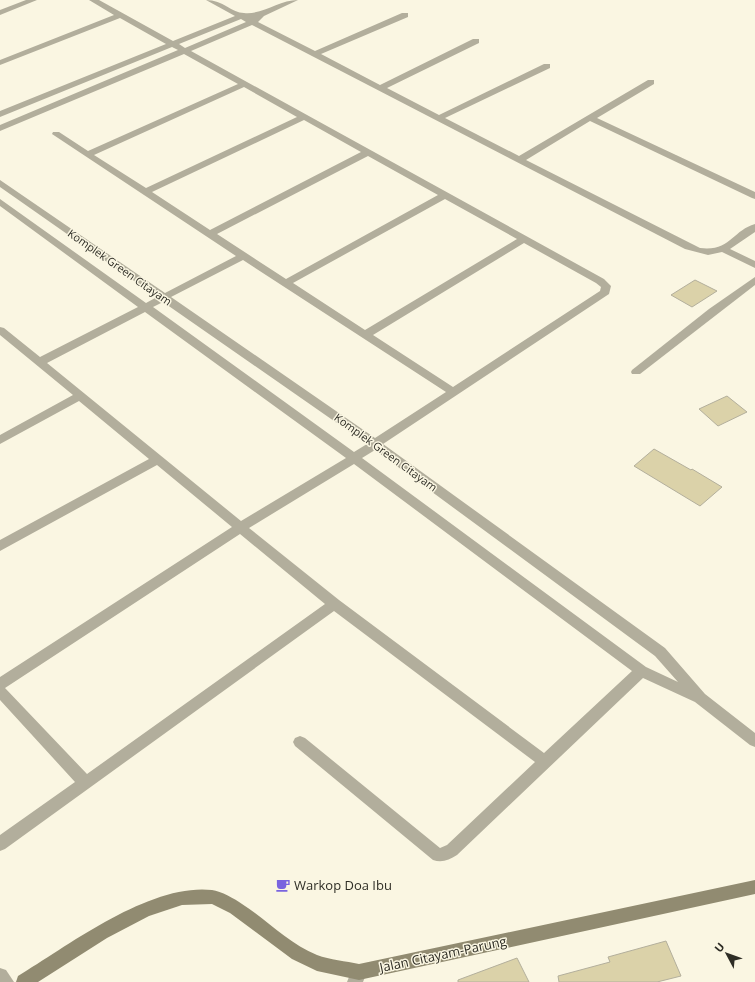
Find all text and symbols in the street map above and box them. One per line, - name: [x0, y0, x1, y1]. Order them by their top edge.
- street label: Komplek Green Citayam: [65, 225, 175, 309]
- street label: Komplek Green Citayam: [331, 410, 441, 494]
- place label: Warkop Doa Ibu: [294, 876, 392, 894]
- cafe icon: Warkop Doa Ibu: [275, 877, 291, 893]
- street label: Jalan Citayam-Parung: [376, 932, 508, 977]
- north arrow: [707, 934, 747, 974]
- text: U: [711, 939, 727, 955]

